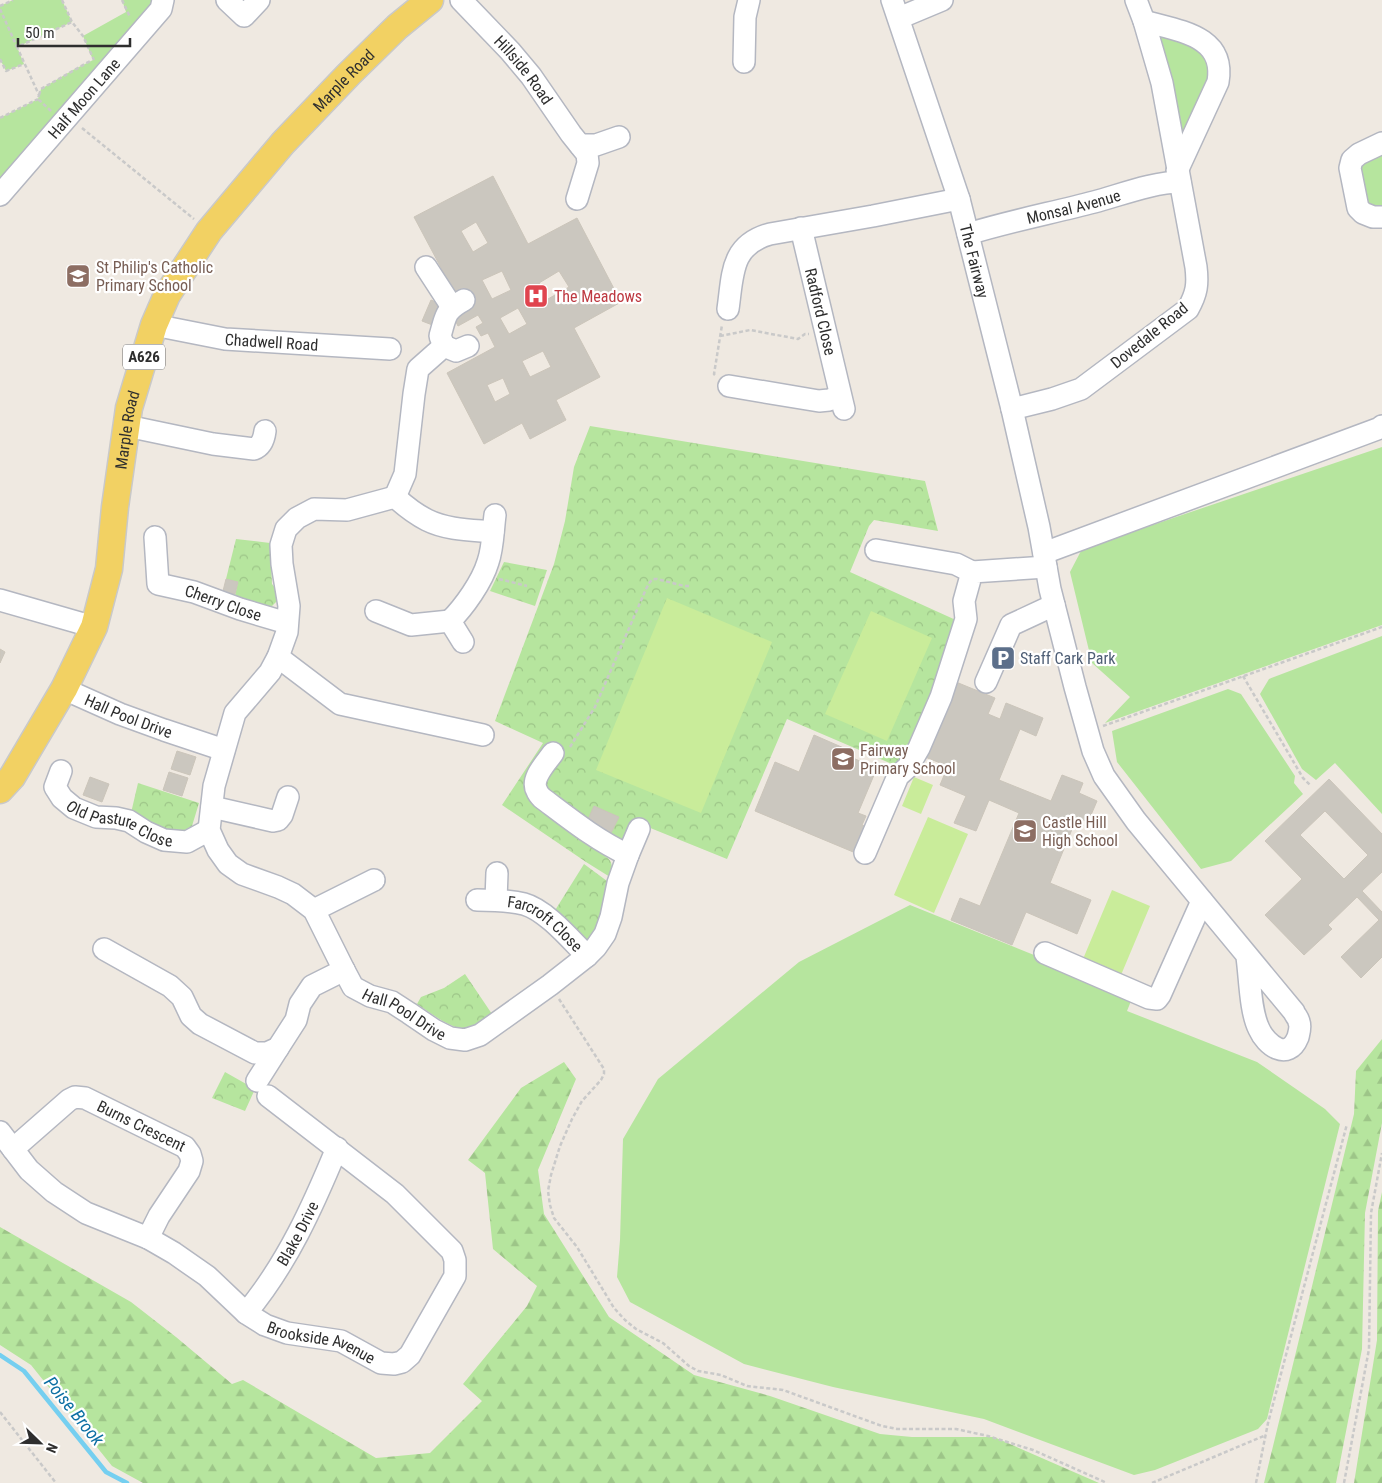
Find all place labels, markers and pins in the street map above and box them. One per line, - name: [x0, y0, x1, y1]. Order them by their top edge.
- place label: St Philip's Catholic Primary School: [96, 258, 213, 295]
- school or university icon: St Philip's Catholic Primary School: [65, 263, 91, 289]
- hospital icon: The Meadows: [523, 283, 549, 309]
- place label: The Meadows: [554, 287, 642, 306]
- parking icon: Staff Cark Park: [990, 645, 1016, 671]
- place label: Staff Cark Park: [1020, 649, 1116, 668]
- place label: Fairway Primary School: [860, 741, 956, 778]
- school or university icon: Fairway Primary School: [830, 746, 856, 772]
- place label: Castle Hill High School: [1042, 813, 1118, 850]
- school or university icon: Castle Hill High School: [1012, 818, 1038, 844]

